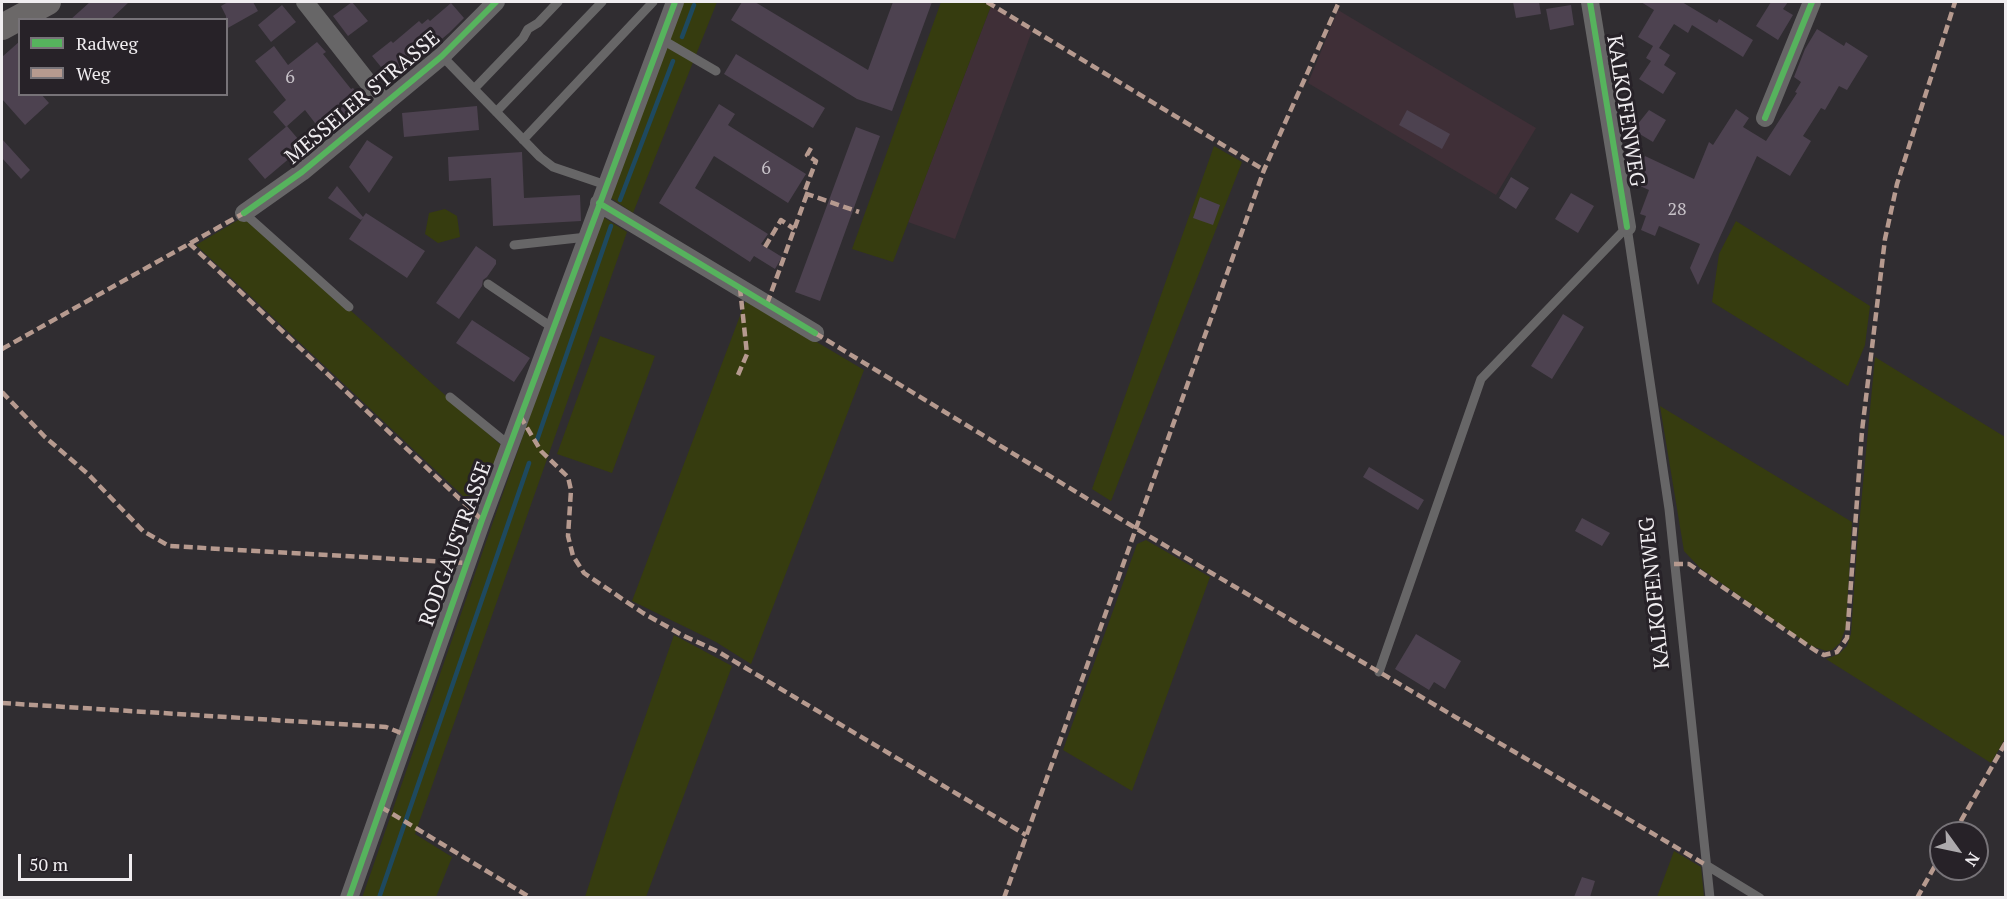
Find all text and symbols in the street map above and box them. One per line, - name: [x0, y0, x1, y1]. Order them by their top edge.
- legend: [18, 18, 228, 96]
- street label: MESSELER STRASSE: [281, 26, 445, 170]
- text: Radweg: [76, 31, 138, 55]
- street label: KALKOFENWEG: [1601, 34, 1649, 188]
- text: Weg: [76, 61, 110, 85]
- house number: 6: [285, 67, 295, 89]
- house number: 6: [761, 158, 771, 180]
- house number: 28: [1667, 199, 1687, 221]
- street label: RODGAUSTRASSE: [415, 459, 497, 629]
- street label: KALKOFENWEG: [1634, 516, 1676, 670]
- north arrow: [1929, 821, 1989, 881]
- scale bar: [21, 842, 135, 880]
- text: N: [1960, 849, 1985, 871]
- text: 50 m: [29, 852, 68, 876]

